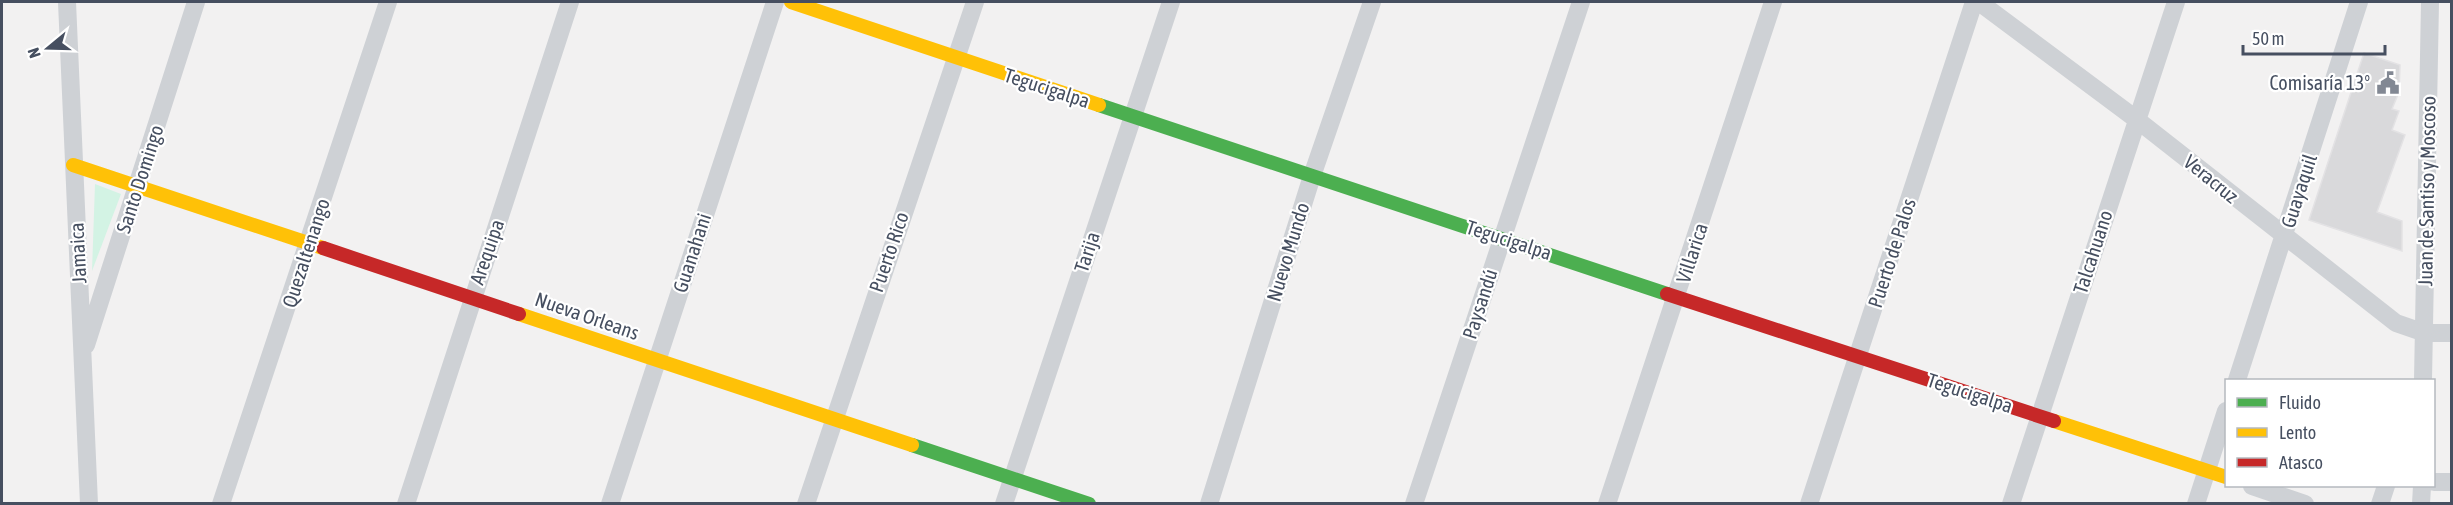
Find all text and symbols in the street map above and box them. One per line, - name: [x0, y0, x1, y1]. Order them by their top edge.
- north arrow: [18, 18, 78, 78]
- scale bar: [2243, 18, 2386, 56]
- text: 50 m: [2252, 28, 2284, 49]
- text: N: [24, 45, 44, 60]
- street label: Tegucigalpa: [1002, 63, 1093, 112]
- public building icon: Comisaría 13°: [2375, 70, 2401, 96]
- place label: Comisaría 13°: [2269, 71, 2370, 94]
- street label: Juan de Santiso y Moscoso: [2413, 96, 2440, 286]
- street label: Santo Domingo: [111, 122, 168, 236]
- street label: Veracruz: [2180, 150, 2243, 207]
- street label: Guayaquil: [2276, 151, 2321, 231]
- street label: Quezaltenango: [277, 195, 334, 310]
- street label: Puerto de Palos: [1863, 195, 1920, 310]
- street label: Nuevo Mundo: [1262, 200, 1313, 304]
- street label: Talcahuano: [2068, 207, 2117, 296]
- street label: Puerto Rico: [864, 209, 913, 295]
- street label: Guanahani: [668, 210, 715, 295]
- street label: Tegucigalpa: [1464, 215, 1555, 264]
- street label: Arequipa: [465, 216, 508, 287]
- street label: Villarica: [1671, 220, 1712, 286]
- street label: Jamaica: [64, 222, 91, 284]
- street label: Tarija: [1069, 229, 1104, 275]
- street label: Paysandú: [1457, 266, 1502, 342]
- street label: Nueva Orleans: [532, 287, 642, 344]
- street label: Tegucigalpa: [1925, 368, 2016, 417]
- legend: [2225, 379, 2435, 487]
- text: Fluido: [2279, 392, 2321, 413]
- text: Lento: [2279, 422, 2316, 443]
- text: Atasco: [2279, 452, 2323, 473]

